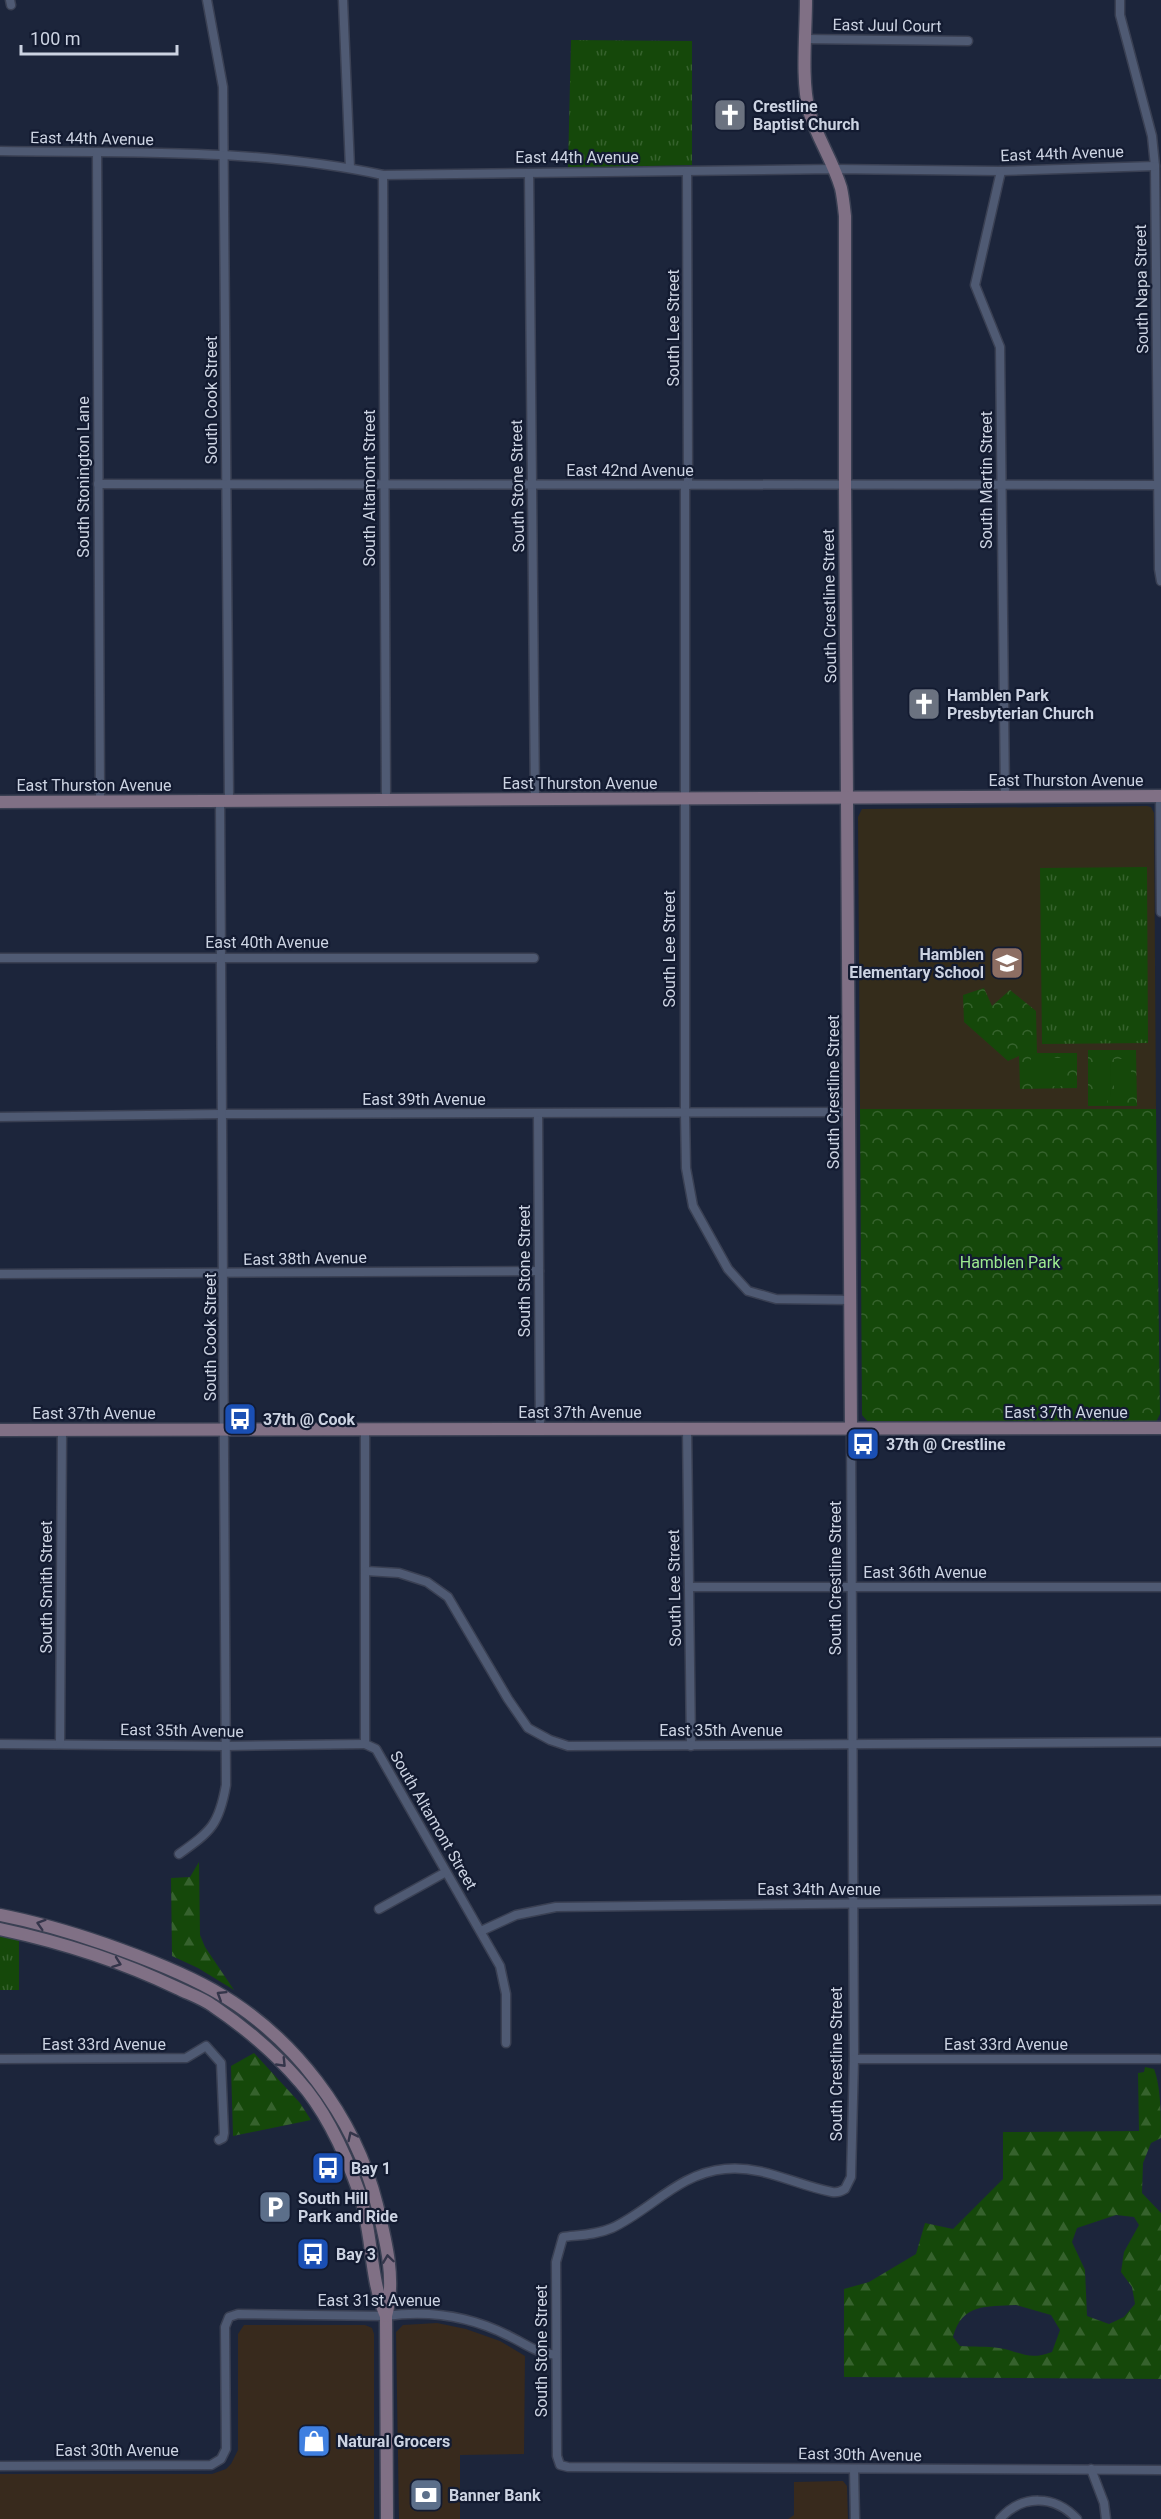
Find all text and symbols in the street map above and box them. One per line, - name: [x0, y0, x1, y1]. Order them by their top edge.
- street label: East Juul Court: [832, 15, 942, 36]
- scale bar: [21, 18, 177, 56]
- text: 100 m: [30, 28, 81, 49]
- church icon: Crestline Baptist Church: [712, 97, 748, 133]
- place label: Crestline Baptist Church: [753, 97, 859, 134]
- street label: East 44th Avenue: [30, 128, 154, 149]
- street label: East 44th Avenue: [1000, 142, 1124, 165]
- street label: East 44th Avenue: [515, 148, 639, 167]
- street label: South Napa Street: [1131, 224, 1152, 354]
- street label: South Lee Street: [664, 269, 683, 387]
- street label: South Cook Street: [202, 336, 221, 464]
- street label: South Stonington Lane: [74, 396, 93, 558]
- street label: South Altamont Street: [360, 409, 379, 567]
- street label: South Martin Street: [977, 411, 996, 549]
- street label: South Stone Street: [507, 419, 528, 552]
- street label: East 42nd Avenue: [566, 461, 694, 480]
- street label: South Crestline Street: [819, 529, 840, 683]
- church icon: Hamblen Park Presbyterian Church: [906, 686, 942, 722]
- place label: Hamblen Park Presbyterian Church: [947, 686, 1094, 723]
- street label: East Thurston Avenue: [988, 771, 1144, 790]
- street label: East Thurston Avenue: [502, 774, 658, 793]
- street label: East Thurston Avenue: [16, 776, 172, 795]
- street label: South Lee Street: [660, 890, 679, 1008]
- street label: East 40th Avenue: [205, 933, 329, 952]
- place label: Hamblen Elementary School: [849, 945, 984, 982]
- school or university icon: Hamblen Elementary School: [989, 945, 1025, 981]
- street label: South Crestline Street: [824, 1015, 843, 1169]
- street label: East 39th Avenue: [362, 1090, 486, 1109]
- street label: South Stone Street: [515, 1205, 534, 1337]
- street label: East 38th Avenue: [243, 1248, 367, 1269]
- park label: Hamblen Park: [960, 1253, 1061, 1272]
- street label: South Cook Street: [201, 1273, 220, 1401]
- bus stop icon: 37th @ Cook: [222, 1401, 258, 1437]
- street label: East 37th Avenue: [518, 1403, 642, 1422]
- street label: East 37th Avenue: [1004, 1403, 1128, 1422]
- street label: East 37th Avenue: [32, 1404, 156, 1423]
- place label: 37th @ Cook: [263, 1410, 356, 1429]
- bus stop icon: 37th @ Crestline: [845, 1426, 881, 1462]
- place label: 37th @ Crestline: [886, 1435, 1006, 1454]
- street label: South Crestline Street: [826, 1501, 845, 1655]
- street label: South Smith Street: [37, 1520, 56, 1654]
- street label: South Lee Street: [664, 1529, 685, 1647]
- street label: East 36th Avenue: [863, 1563, 987, 1582]
- street label: East 35th Avenue: [120, 1720, 244, 1741]
- street label: East 35th Avenue: [659, 1721, 783, 1740]
- street label: South Altamont Street: [386, 1747, 481, 1893]
- street label: East 34th Avenue: [757, 1880, 881, 1899]
- one-way arrow: [36, 1919, 46, 1931]
- one-way arrow: [111, 1955, 121, 1968]
- street label: South Crestline Street: [827, 1987, 846, 2141]
- one-way arrow: [217, 1991, 228, 2002]
- street label: East 33rd Avenue: [42, 2035, 166, 2054]
- street label: East 33rd Avenue: [944, 2035, 1068, 2054]
- one-way arrow: [274, 2055, 285, 2066]
- one-way arrow: [348, 2132, 360, 2143]
- bus stop icon: Bay 1: [310, 2150, 346, 2186]
- place label: Bay 1: [351, 2159, 391, 2178]
- parking icon: South Hill Park and Ride: [257, 2189, 293, 2225]
- place label: South Hill Park and Ride: [298, 2189, 398, 2226]
- bus stop icon: Bay 3: [295, 2236, 331, 2272]
- place label: Bay 3: [336, 2245, 376, 2264]
- one-way arrow: [382, 2254, 394, 2263]
- street label: South Stone Street: [532, 2285, 551, 2417]
- street label: East 31st Avenue: [317, 2291, 441, 2310]
- shop icon: Natural Grocers: [296, 2423, 332, 2459]
- place label: Natural Grocers: [337, 2432, 450, 2451]
- street label: East 30th Avenue: [55, 2441, 179, 2460]
- street label: East 30th Avenue: [798, 2444, 922, 2465]
- bank icon: Banner Bank: [408, 2477, 444, 2513]
- place label: Banner Bank: [449, 2486, 541, 2505]

